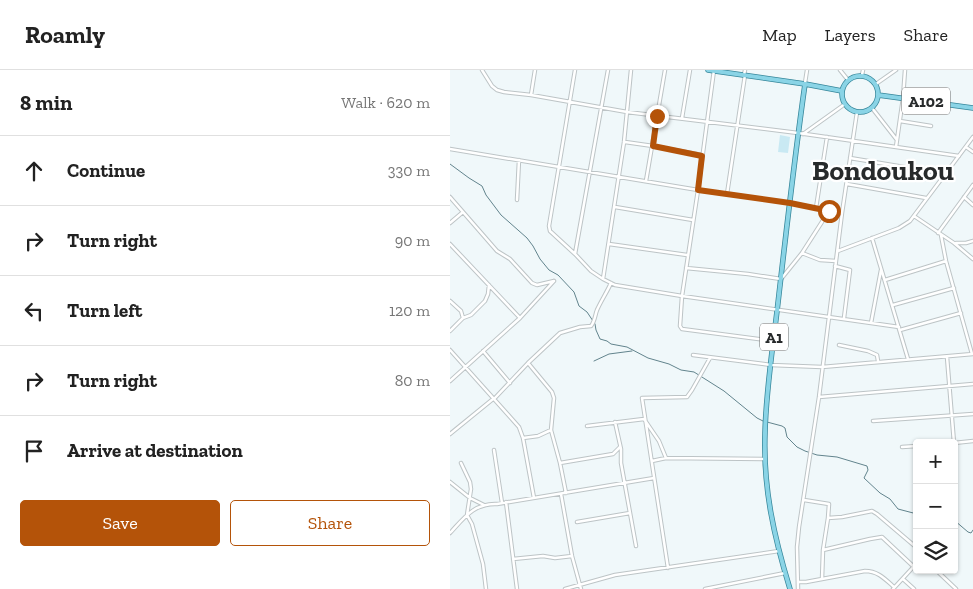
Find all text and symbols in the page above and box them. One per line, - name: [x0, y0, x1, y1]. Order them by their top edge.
- text: Roamly: [25, 20, 105, 49]
- text: Map: [762, 24, 797, 46]
- text: Layers: [825, 24, 876, 46]
- text: Share: [904, 24, 948, 46]
- road number: A102: [902, 88, 950, 114]
- text: 8 min: [20, 90, 72, 115]
- text: Walk · 620 m: [341, 93, 430, 112]
- route end: [646, 105, 669, 128]
- district label: Bondoukou: [812, 154, 954, 187]
- icon: ahead: [20, 157, 48, 185]
- text: Continue: [67, 159, 145, 182]
- text: 330 m: [388, 161, 430, 180]
- route start: [818, 200, 841, 223]
- icon: right: [20, 227, 48, 255]
- text: Turn right: [67, 229, 157, 252]
- text: 90 m: [395, 231, 430, 250]
- icon: left: [20, 297, 48, 325]
- text: Turn left: [67, 299, 142, 322]
- text: 120 m: [389, 301, 430, 320]
- road number: A1: [760, 323, 788, 350]
- icon: right: [20, 367, 48, 395]
- text: Turn right: [67, 369, 157, 392]
- text: 80 m: [395, 371, 430, 390]
- icon: arrive: [20, 437, 48, 465]
- text: Arrive at destination: [67, 439, 243, 462]
- map controls: [913, 439, 958, 574]
- button: +: [913, 439, 958, 484]
- button: −: [913, 484, 958, 529]
- button: Save: [20, 500, 220, 546]
- button: Share: [230, 500, 430, 546]
- button: layers: [913, 529, 958, 574]

